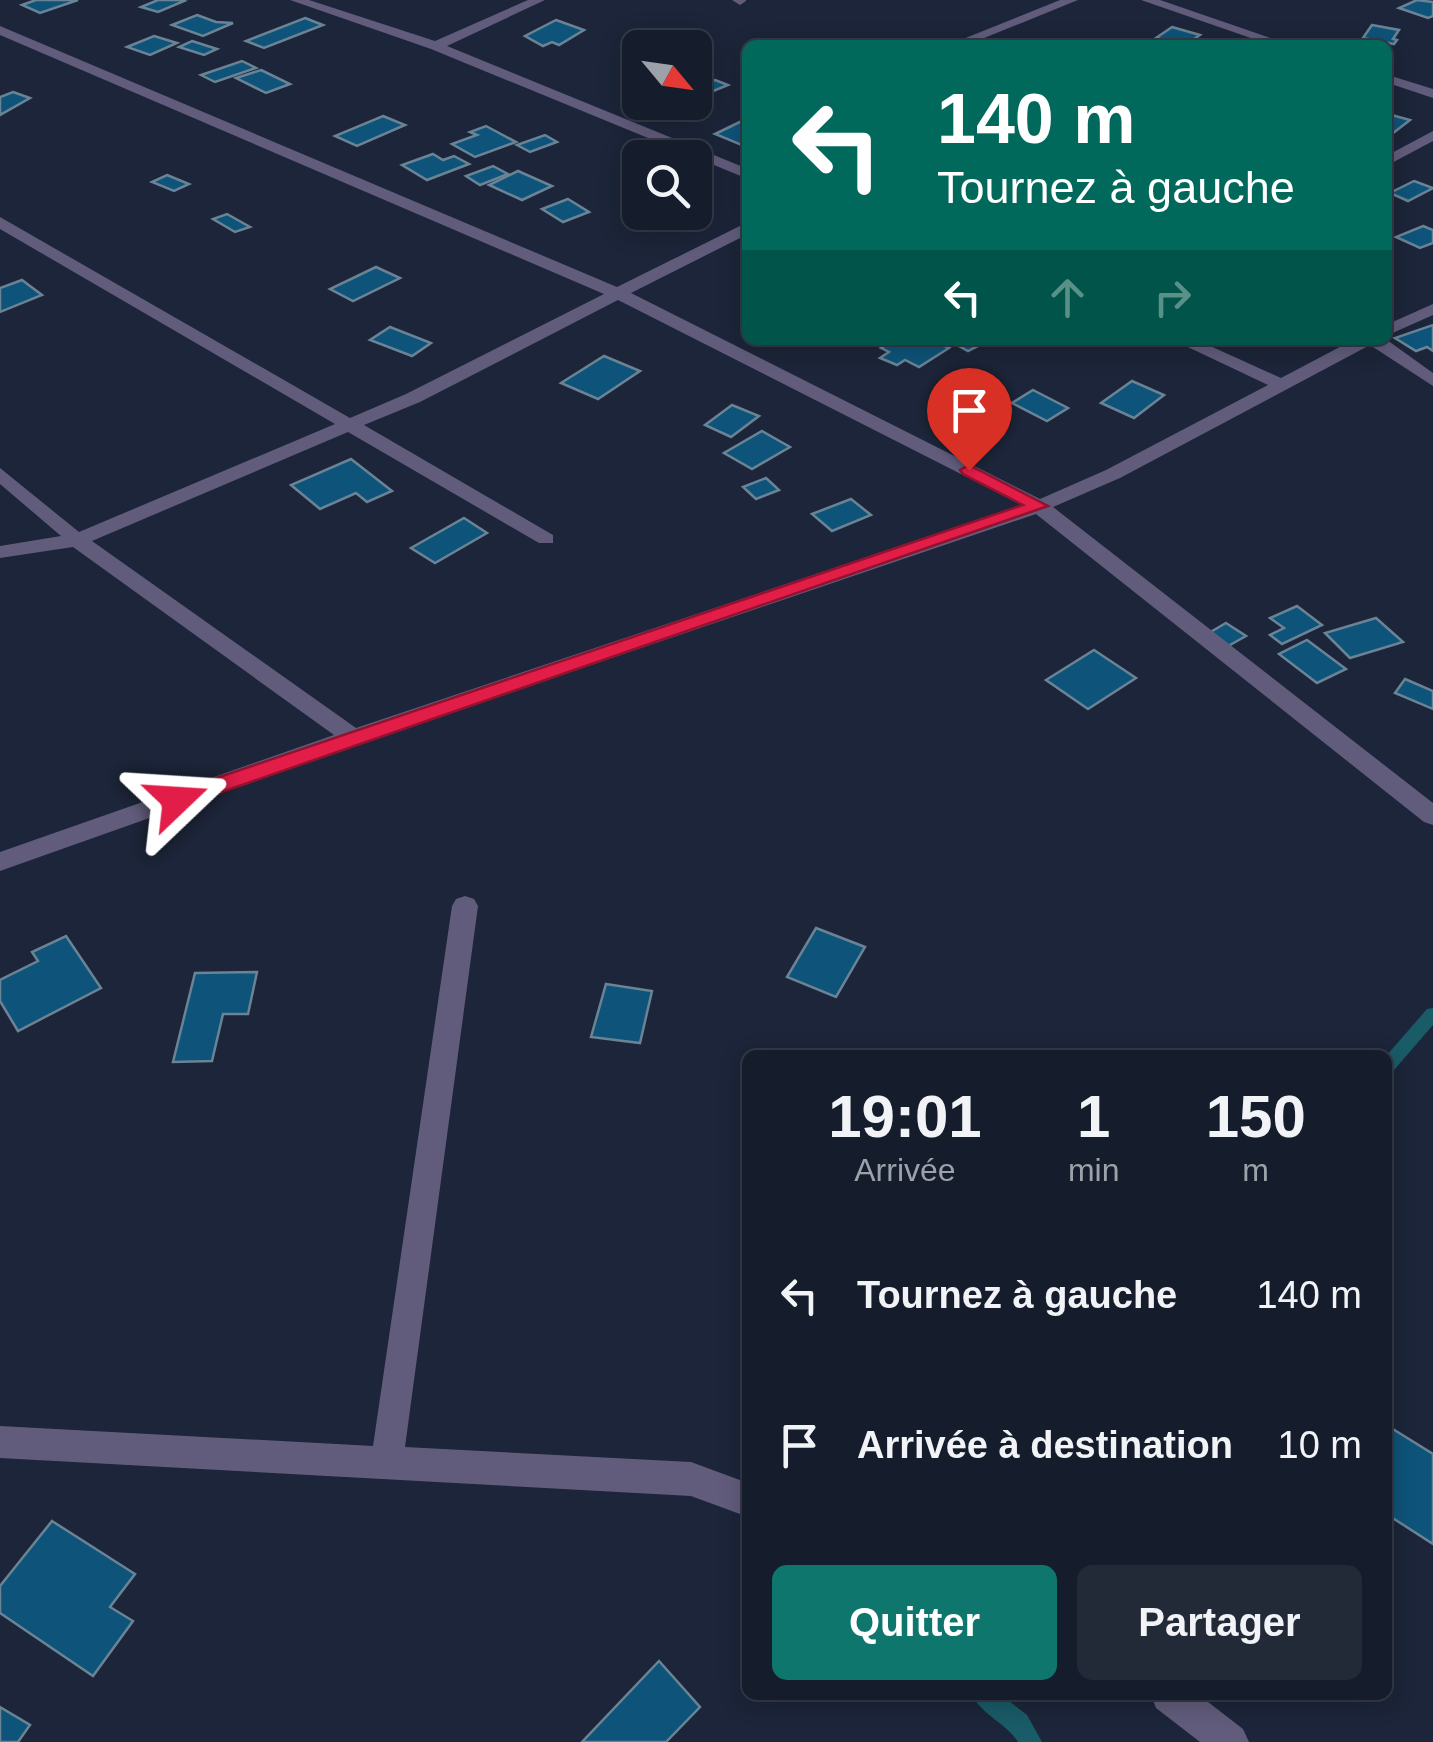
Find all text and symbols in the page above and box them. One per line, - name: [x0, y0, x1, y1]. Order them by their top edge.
- north arrow: [622, 30, 712, 120]
- map controls: [622, 30, 712, 230]
- icon: left: [772, 80, 902, 210]
- text: 140 m: [937, 80, 1135, 158]
- button: search: [622, 140, 712, 230]
- text: Tournez à gauche: [937, 162, 1295, 213]
- icon: left: [935, 270, 990, 325]
- icon: ahead: [1040, 270, 1095, 325]
- icon: right: [1145, 270, 1200, 325]
- pin: [927, 368, 1012, 471]
- icon: arrive: [942, 383, 997, 438]
- position arrow: [125, 748, 229, 852]
- text: 19:01: [828, 1083, 982, 1150]
- text: 1: [1077, 1083, 1110, 1150]
- text: 150: [1206, 1083, 1306, 1150]
- text: Arrivée: [854, 1152, 956, 1188]
- text: min: [1068, 1152, 1119, 1188]
- text: m: [1242, 1152, 1269, 1188]
- icon: left: [772, 1268, 827, 1323]
- text: Tournez à gauche: [857, 1274, 1177, 1316]
- text: 140 m: [1256, 1274, 1362, 1316]
- icon: arrive: [772, 1418, 827, 1473]
- text: Arrivée à destination: [857, 1424, 1233, 1466]
- text: 10 m: [1278, 1424, 1362, 1466]
- button: Quitter: [772, 1565, 1057, 1680]
- button: Partager: [1077, 1565, 1362, 1680]

